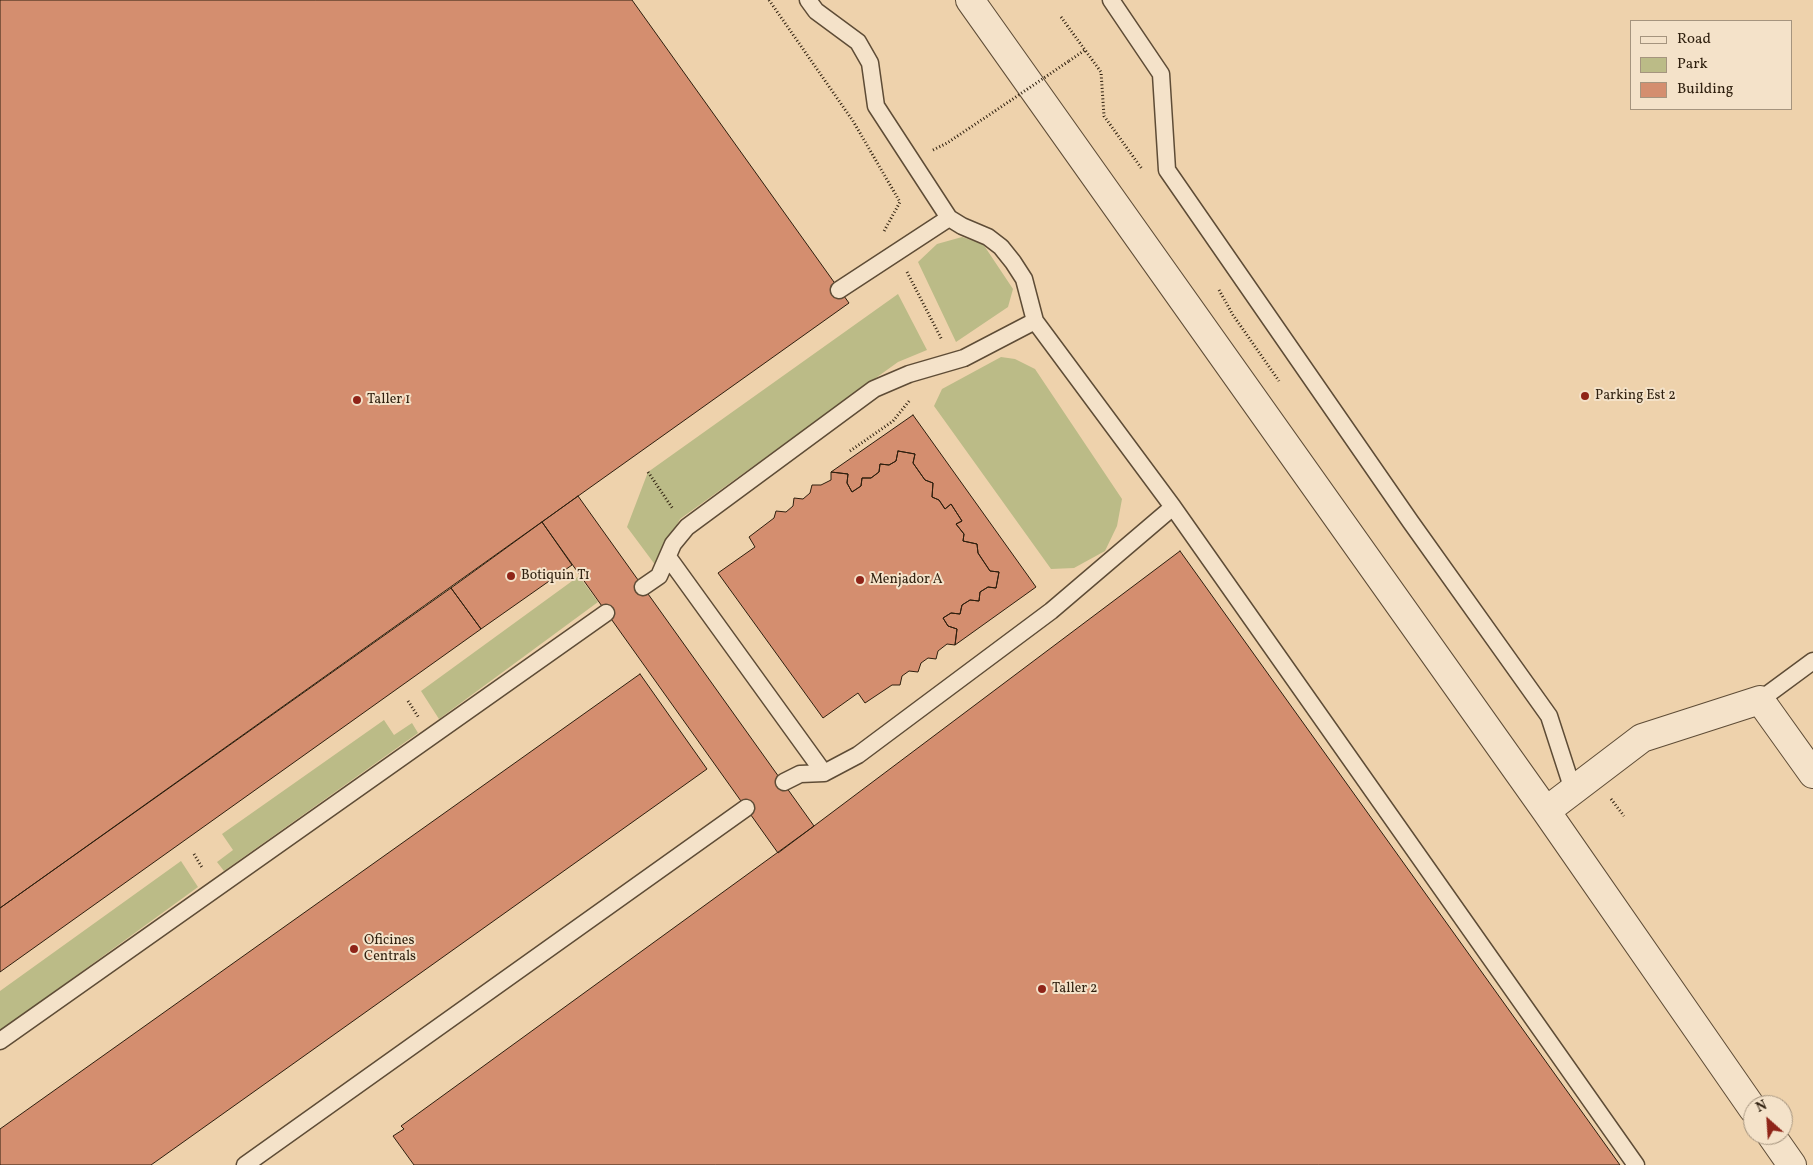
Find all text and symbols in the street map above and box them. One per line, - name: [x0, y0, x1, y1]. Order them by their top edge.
- legend: [1630, 20, 1793, 110]
- text: Road: [1677, 29, 1711, 50]
- text: Park: [1677, 54, 1708, 75]
- text: Building: [1677, 79, 1733, 100]
- place label: Parking Est 2: [1595, 388, 1676, 404]
- marker: Parking Est 2: [1579, 390, 1591, 402]
- place label: Taller 1: [367, 392, 410, 408]
- marker: Taller 1: [351, 394, 363, 406]
- place label: Botiquin T1: [521, 568, 590, 584]
- marker: Botiquin T1: [505, 570, 517, 582]
- place label: Menjador A: [870, 572, 943, 588]
- marker: Menjador A: [854, 574, 866, 586]
- place label: Oficines Centrals: [364, 933, 416, 966]
- marker: Oficines Centrals: [348, 943, 360, 955]
- place label: Taller 2: [1052, 981, 1098, 997]
- marker: Taller 2: [1036, 983, 1048, 995]
- north arrow: [1743, 1095, 1793, 1145]
- text: N: [1753, 1096, 1770, 1118]

